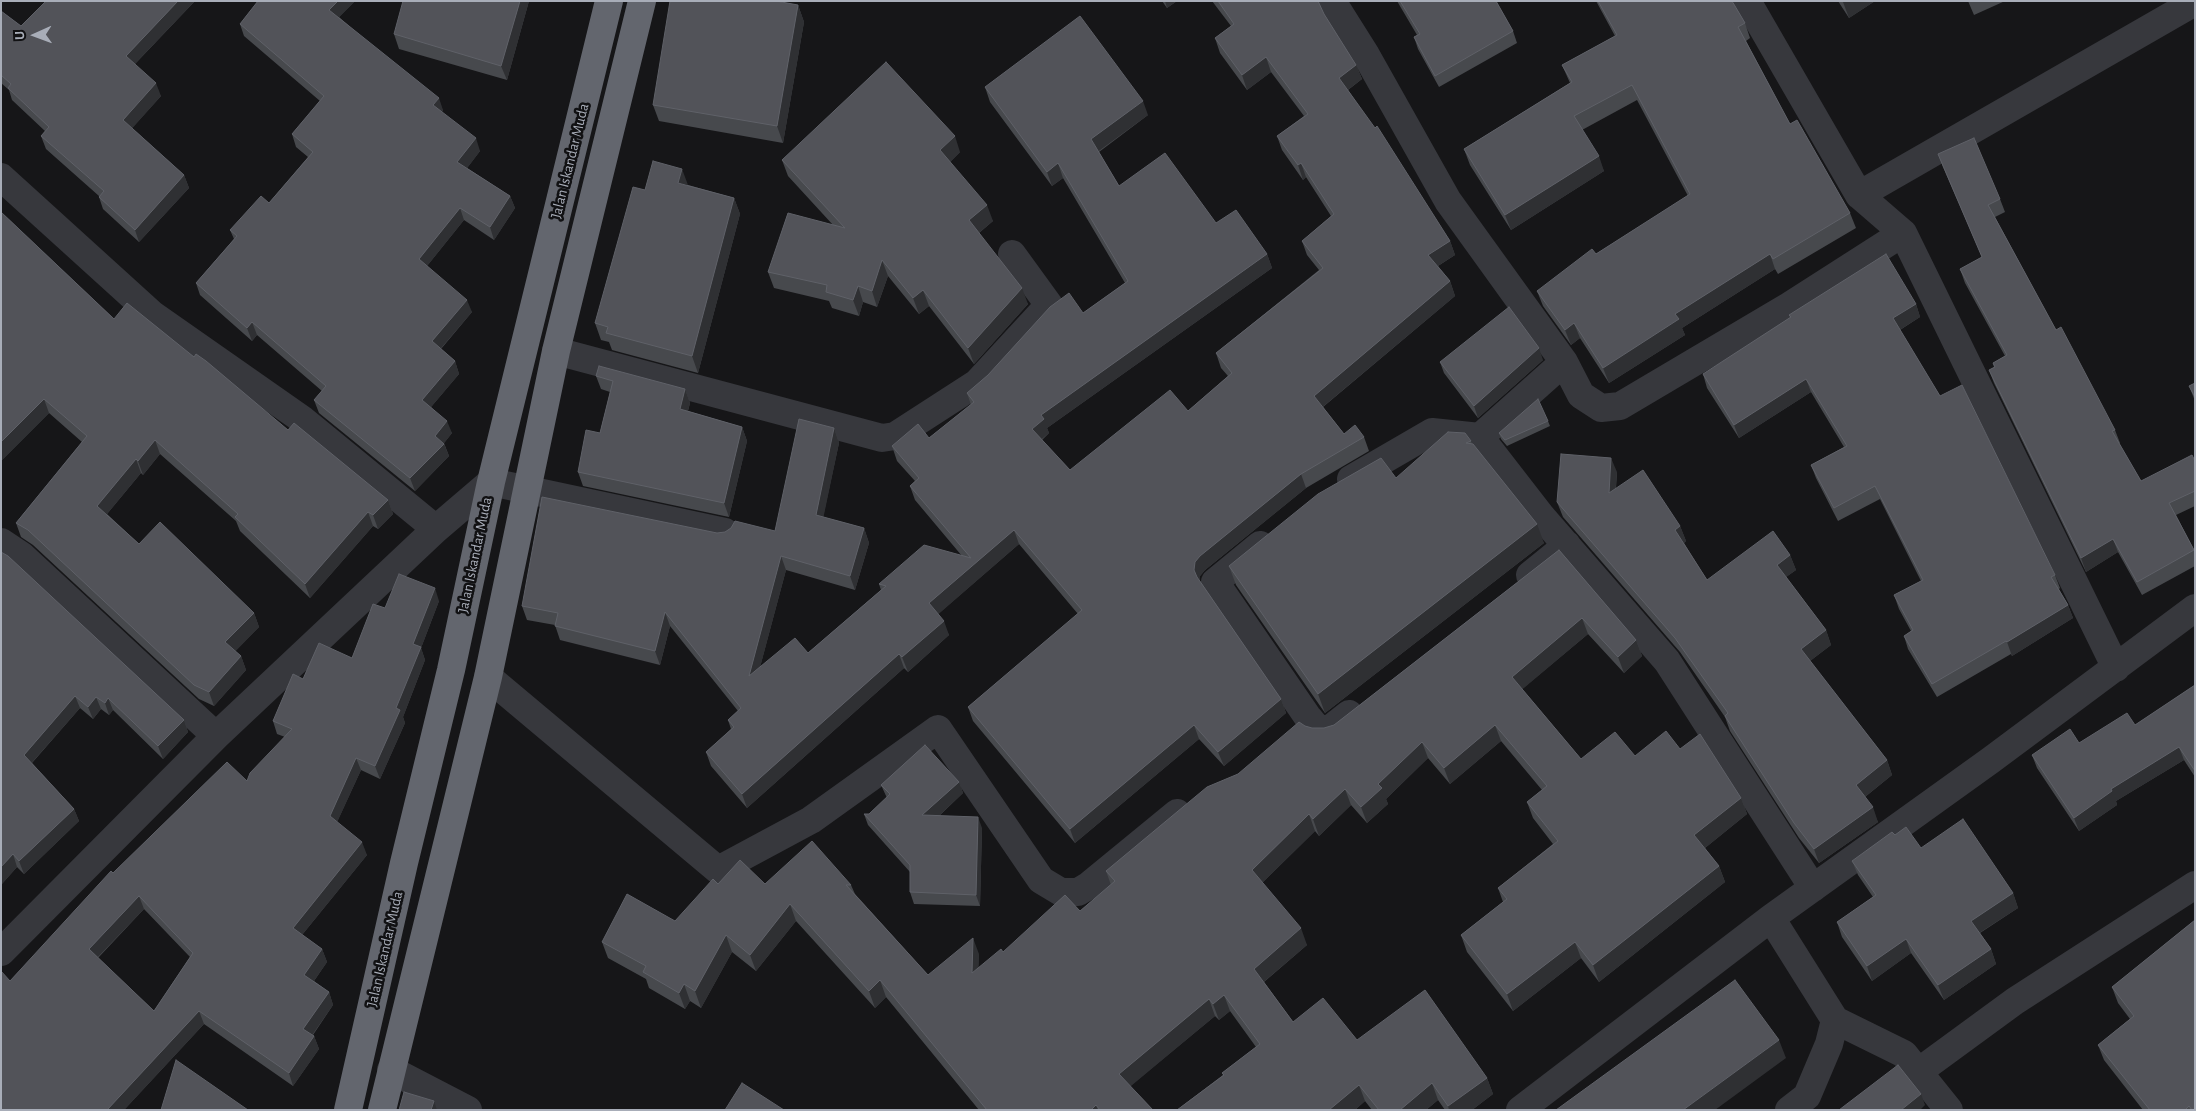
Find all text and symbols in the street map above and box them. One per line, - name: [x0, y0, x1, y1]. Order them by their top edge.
- north arrow: [10, 10, 60, 60]
- text: U: [13, 31, 27, 40]
- street label: Jalan Iskandar Muda: [547, 102, 593, 220]
- street label: Jalan Iskandar Muda: [454, 495, 496, 615]
- street label: Jalan Iskandar Muda: [363, 889, 407, 1009]

